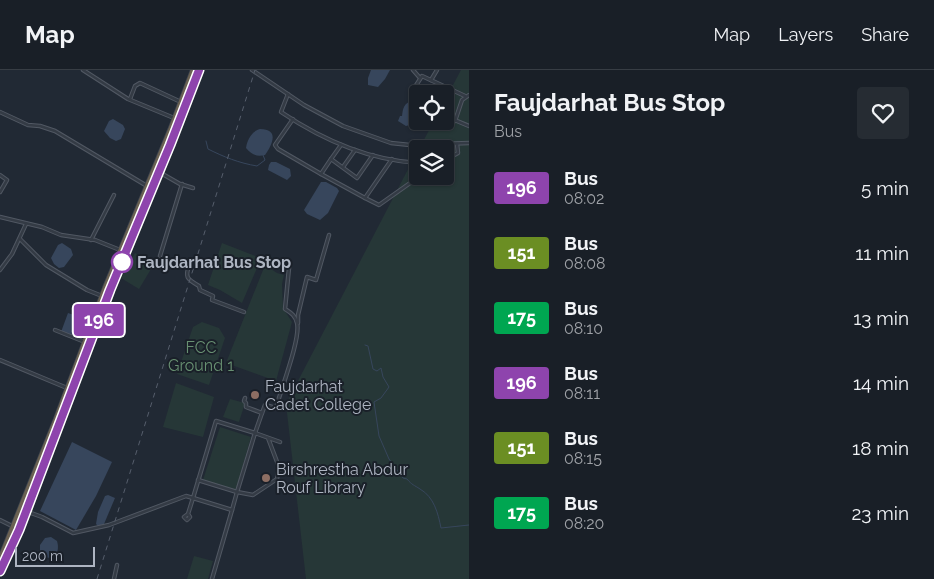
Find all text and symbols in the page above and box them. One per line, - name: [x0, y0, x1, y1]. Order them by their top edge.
- text: Map: [25, 20, 75, 49]
- text: Map: [714, 24, 750, 45]
- text: Layers: [778, 24, 833, 45]
- text: Share: [861, 24, 909, 45]
- map controls: [409, 85, 454, 185]
- button: locate: [409, 85, 454, 130]
- button: heart: [857, 87, 909, 139]
- text: Faujdarhat Bus Stop: [494, 88, 725, 117]
- text: Bus: [494, 122, 522, 141]
- button: layers: [409, 140, 454, 185]
- text: Bus: [564, 167, 598, 189]
- text: 196: [506, 177, 537, 198]
- text: 5 min: [861, 177, 909, 199]
- text: 08:02: [564, 189, 604, 208]
- text: Bus: [564, 232, 598, 254]
- text: 151: [508, 242, 535, 263]
- text: 11 min: [855, 242, 909, 264]
- marker: Faujdarhat Bus Stop: [111, 251, 133, 273]
- place label: Faujdarhat Bus Stop: [137, 253, 291, 272]
- text: 08:08: [564, 254, 606, 273]
- text: Bus: [564, 297, 598, 319]
- line badge: 196: [70, 304, 128, 336]
- text: 175: [507, 307, 536, 328]
- text: 13 min: [853, 307, 909, 329]
- text: 196: [84, 309, 114, 330]
- text: 08:10: [564, 319, 603, 338]
- park label: FCC Ground 1: [168, 338, 234, 375]
- text: Bus: [564, 362, 598, 384]
- text: 196: [506, 372, 537, 393]
- text: 14 min: [853, 372, 909, 394]
- place label: Faujdarhat Cadet College: [265, 377, 371, 414]
- text: 08:11: [564, 384, 600, 403]
- marker: Faujdarhat Cadet College: [249, 389, 261, 401]
- text: Bus: [564, 427, 598, 449]
- text: 151: [508, 437, 535, 458]
- text: 18 min: [852, 437, 909, 459]
- text: 08:15: [564, 449, 602, 468]
- place label: Birshrestha Abdur Rouf Library: [276, 460, 408, 497]
- marker: Birshrestha Abdur Rouf Library: [260, 472, 272, 484]
- text: Bus: [564, 492, 598, 514]
- text: 175: [507, 502, 536, 523]
- text: 23 min: [851, 502, 909, 524]
- text: 08:20: [564, 514, 604, 533]
- scale bar: [15, 544, 95, 567]
- text: 200 m: [22, 548, 63, 564]

